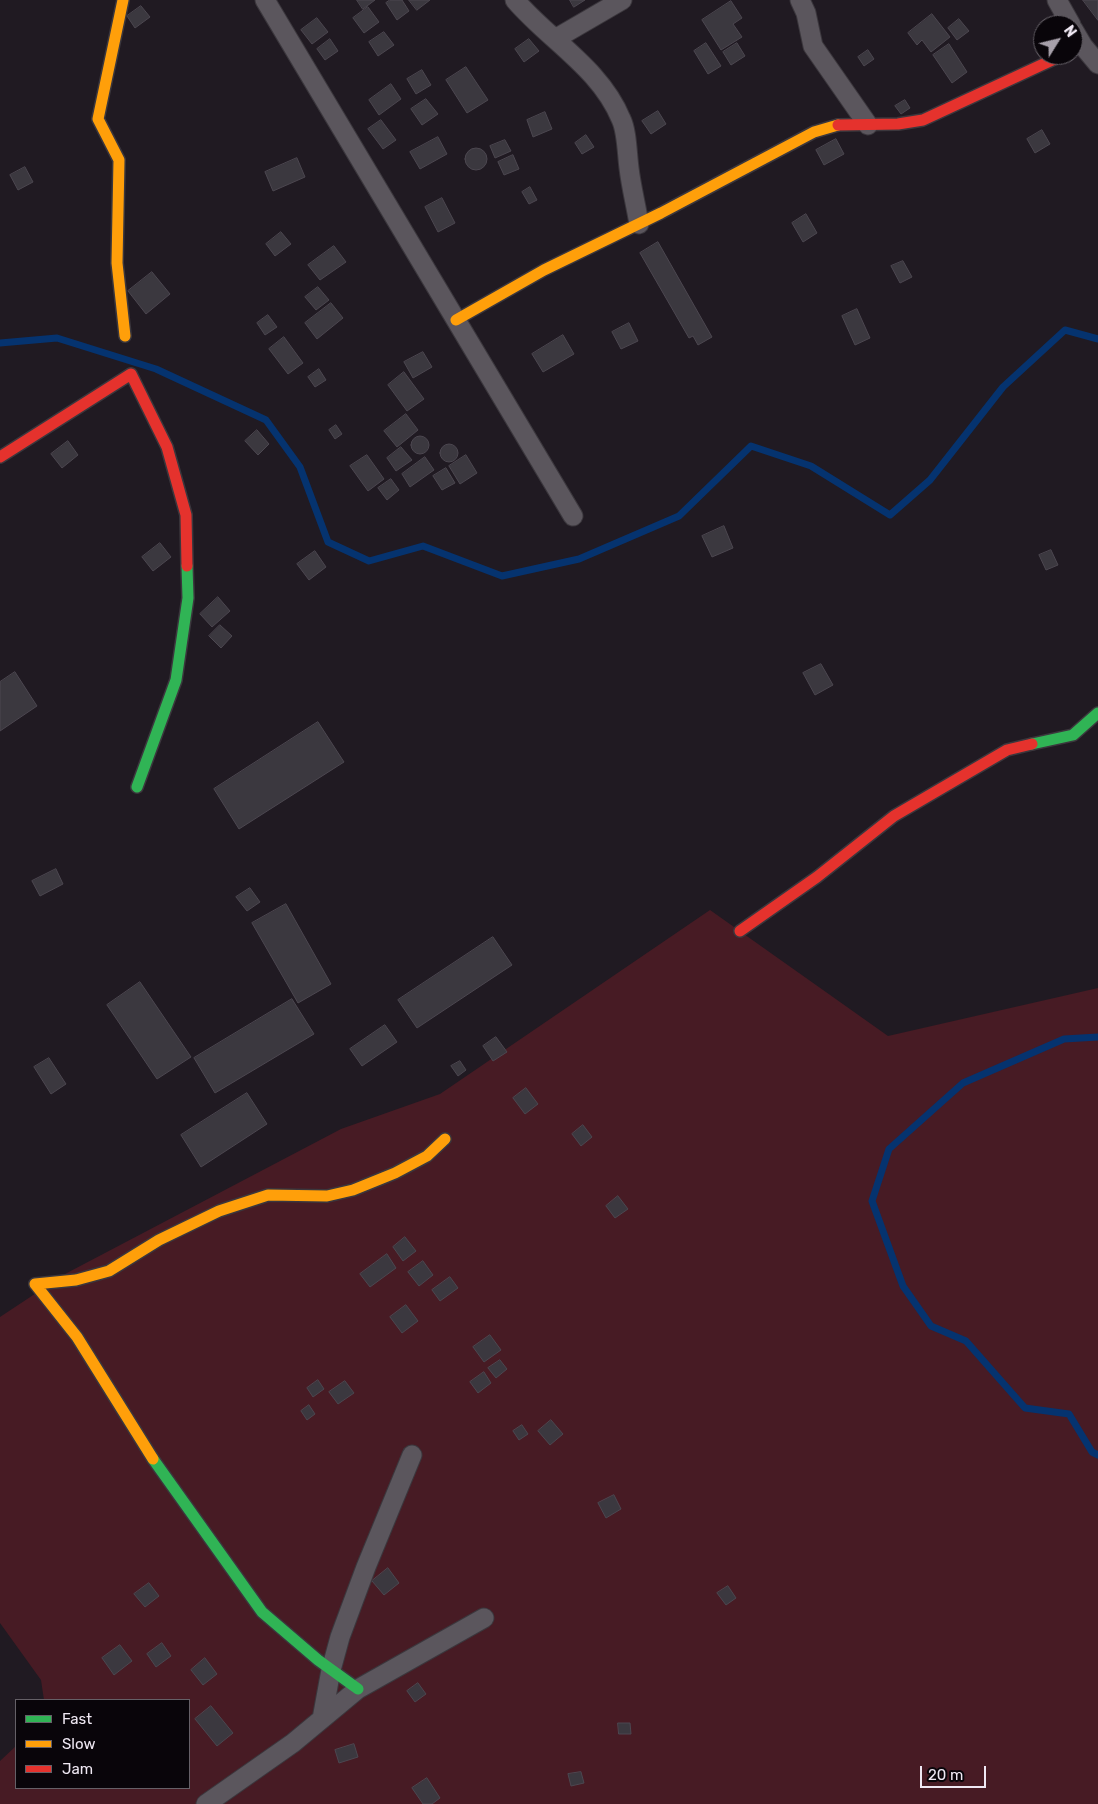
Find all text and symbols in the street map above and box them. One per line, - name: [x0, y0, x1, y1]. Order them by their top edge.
- north arrow: [1033, 15, 1083, 65]
- text: N: [1060, 22, 1080, 41]
- legend: [15, 1699, 190, 1789]
- text: Fast: [62, 1710, 92, 1728]
- text: Slow: [62, 1735, 95, 1753]
- scale bar: [923, 1756, 989, 1788]
- text: Jam: [62, 1760, 93, 1778]
- text: 20 m: [928, 1766, 963, 1784]

